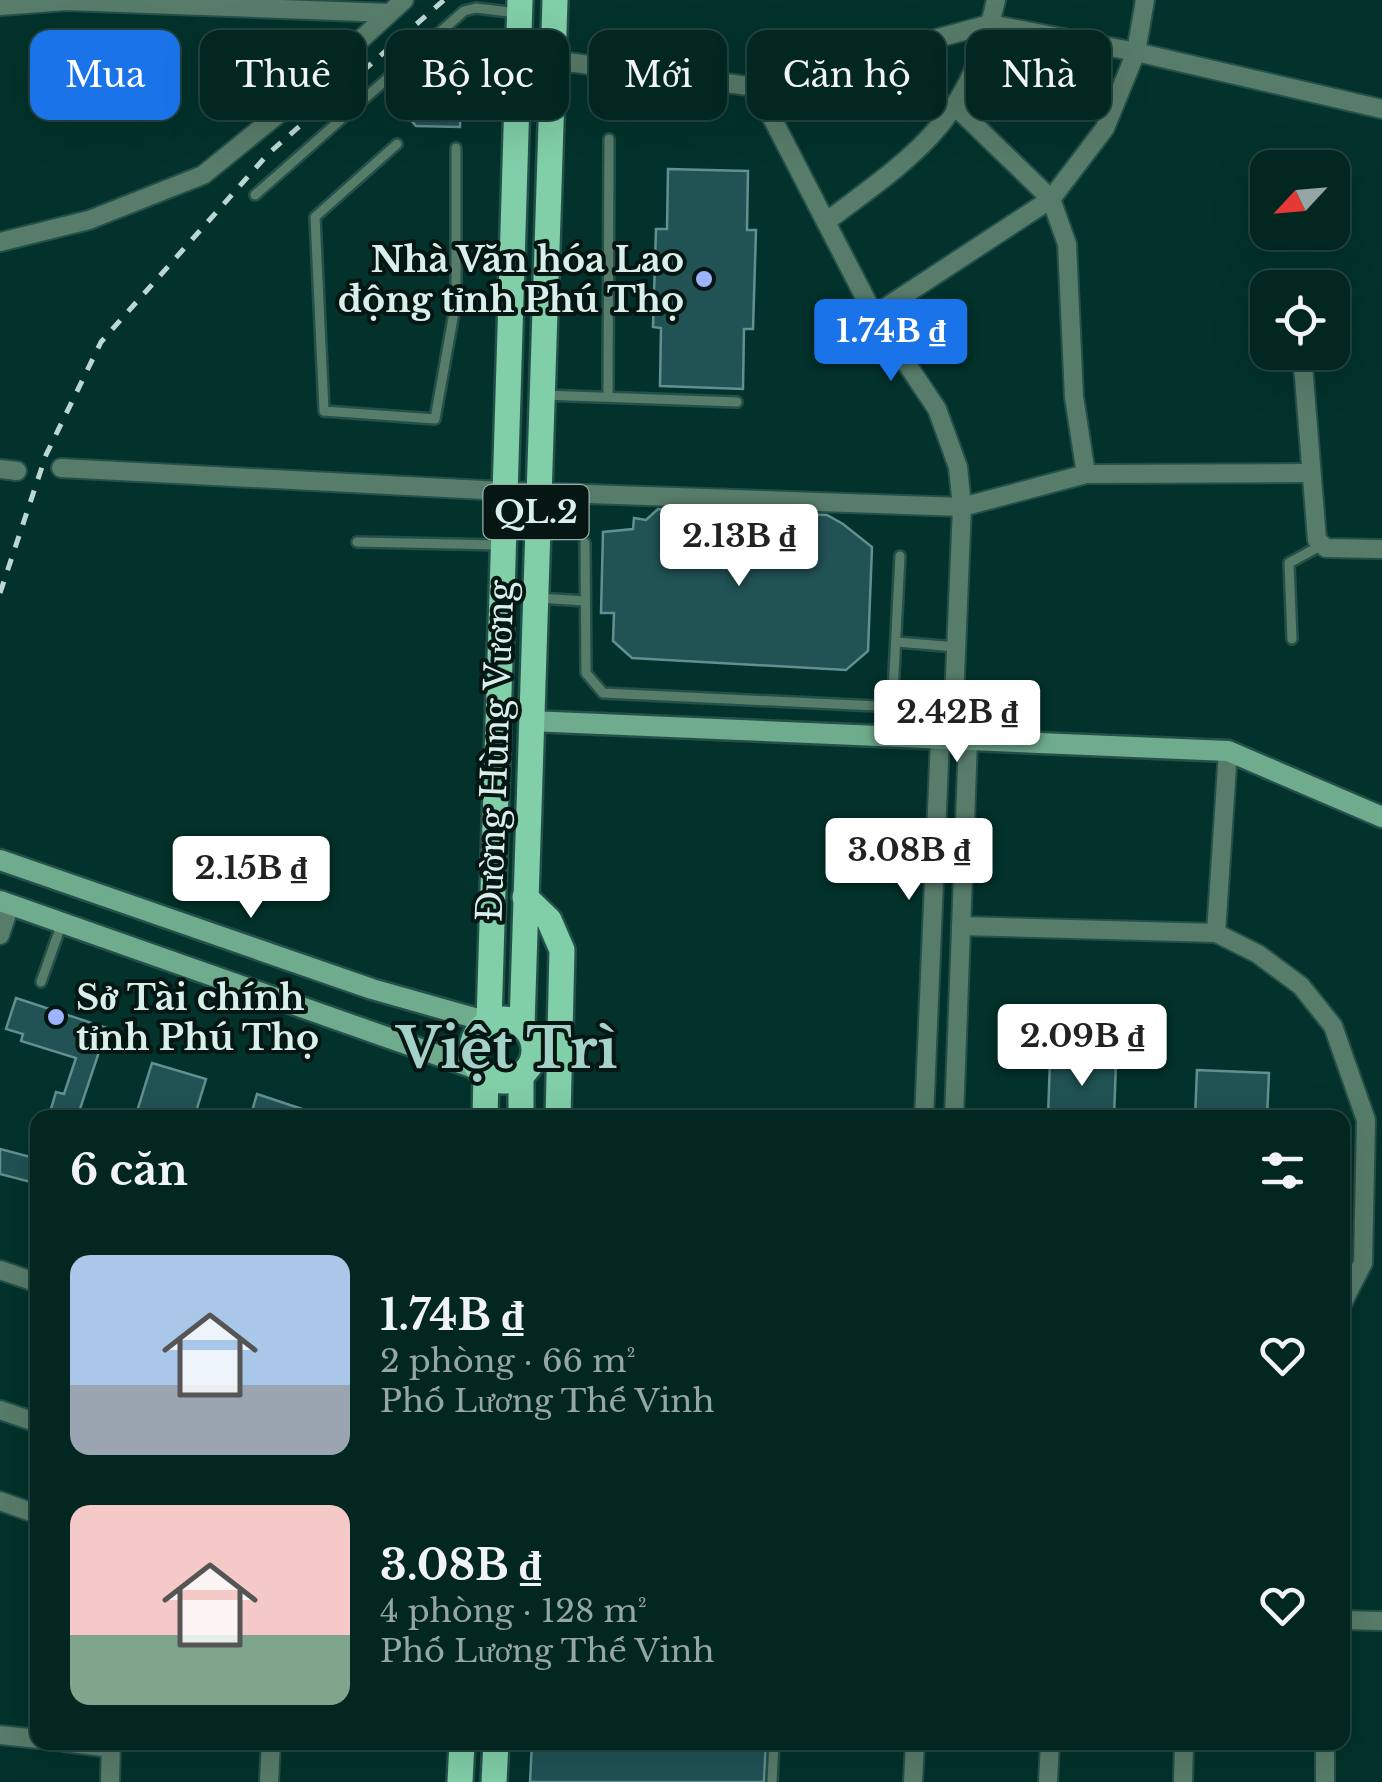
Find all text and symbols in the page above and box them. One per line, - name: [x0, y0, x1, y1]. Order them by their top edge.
- chip: Mua: [30, 30, 180, 120]
- chip: Thuê: [200, 30, 366, 120]
- chip: Bộ lọc: [386, 30, 569, 120]
- chip: Mới: [589, 30, 727, 120]
- chip: Căn hộ: [747, 30, 946, 120]
- chip: Nhà: [966, 30, 1111, 120]
- north arrow: [1250, 150, 1350, 250]
- map controls: [1250, 150, 1350, 370]
- place label: Nhà Văn hóa Lao động tỉnh Phú Thọ: [338, 238, 684, 321]
- marker: Nhà Văn hóa Lao động tỉnh Phú Thọ: [693, 268, 715, 290]
- button: locate: [1250, 270, 1350, 370]
- pin: 1.74B ₫: [799, 299, 983, 384]
- text: 1.74B ₫: [836, 311, 946, 351]
- road number: QL.2: [484, 485, 588, 539]
- pin: 2.13B ₫: [647, 504, 831, 589]
- text: 2.13B ₫: [682, 516, 796, 556]
- street label: Đường Hùng Vương: [468, 579, 522, 922]
- pin: 2.42B ₫: [865, 680, 1049, 765]
- text: 2.42B ₫: [896, 692, 1018, 732]
- pin: 3.08B ₫: [817, 818, 1001, 903]
- text: 3.08B ₫: [848, 830, 970, 870]
- pin: 2.15B ₫: [159, 836, 343, 921]
- text: 2.15B ₫: [195, 848, 307, 888]
- place label: Sở Tài chính tỉnh Phú Thọ: [76, 976, 319, 1059]
- pin: 2.09B ₫: [990, 1004, 1174, 1089]
- marker: Sở Tài chính tỉnh Phú Thọ: [45, 1006, 67, 1028]
- district label: Việt Trì: [395, 1015, 617, 1083]
- text: 2.09B ₫: [1020, 1016, 1144, 1056]
- icon: filters: [1255, 1143, 1310, 1198]
- text: 6 căn: [70, 1144, 188, 1196]
- text: 1.74B ₫: [380, 1289, 524, 1341]
- icon: home: [150, 1295, 270, 1415]
- icon: heart: [1255, 1328, 1310, 1383]
- text: 2 phòng · 66 m²: [380, 1341, 636, 1381]
- text: Phố Lương Thế Vinh: [380, 1381, 714, 1421]
- text: 3.08B ₫: [380, 1539, 541, 1591]
- icon: home: [150, 1545, 270, 1665]
- icon: heart: [1255, 1578, 1310, 1633]
- text: 4 phòng · 128 m²: [380, 1591, 647, 1631]
- text: Phố Lương Thế Vinh: [380, 1631, 714, 1671]

